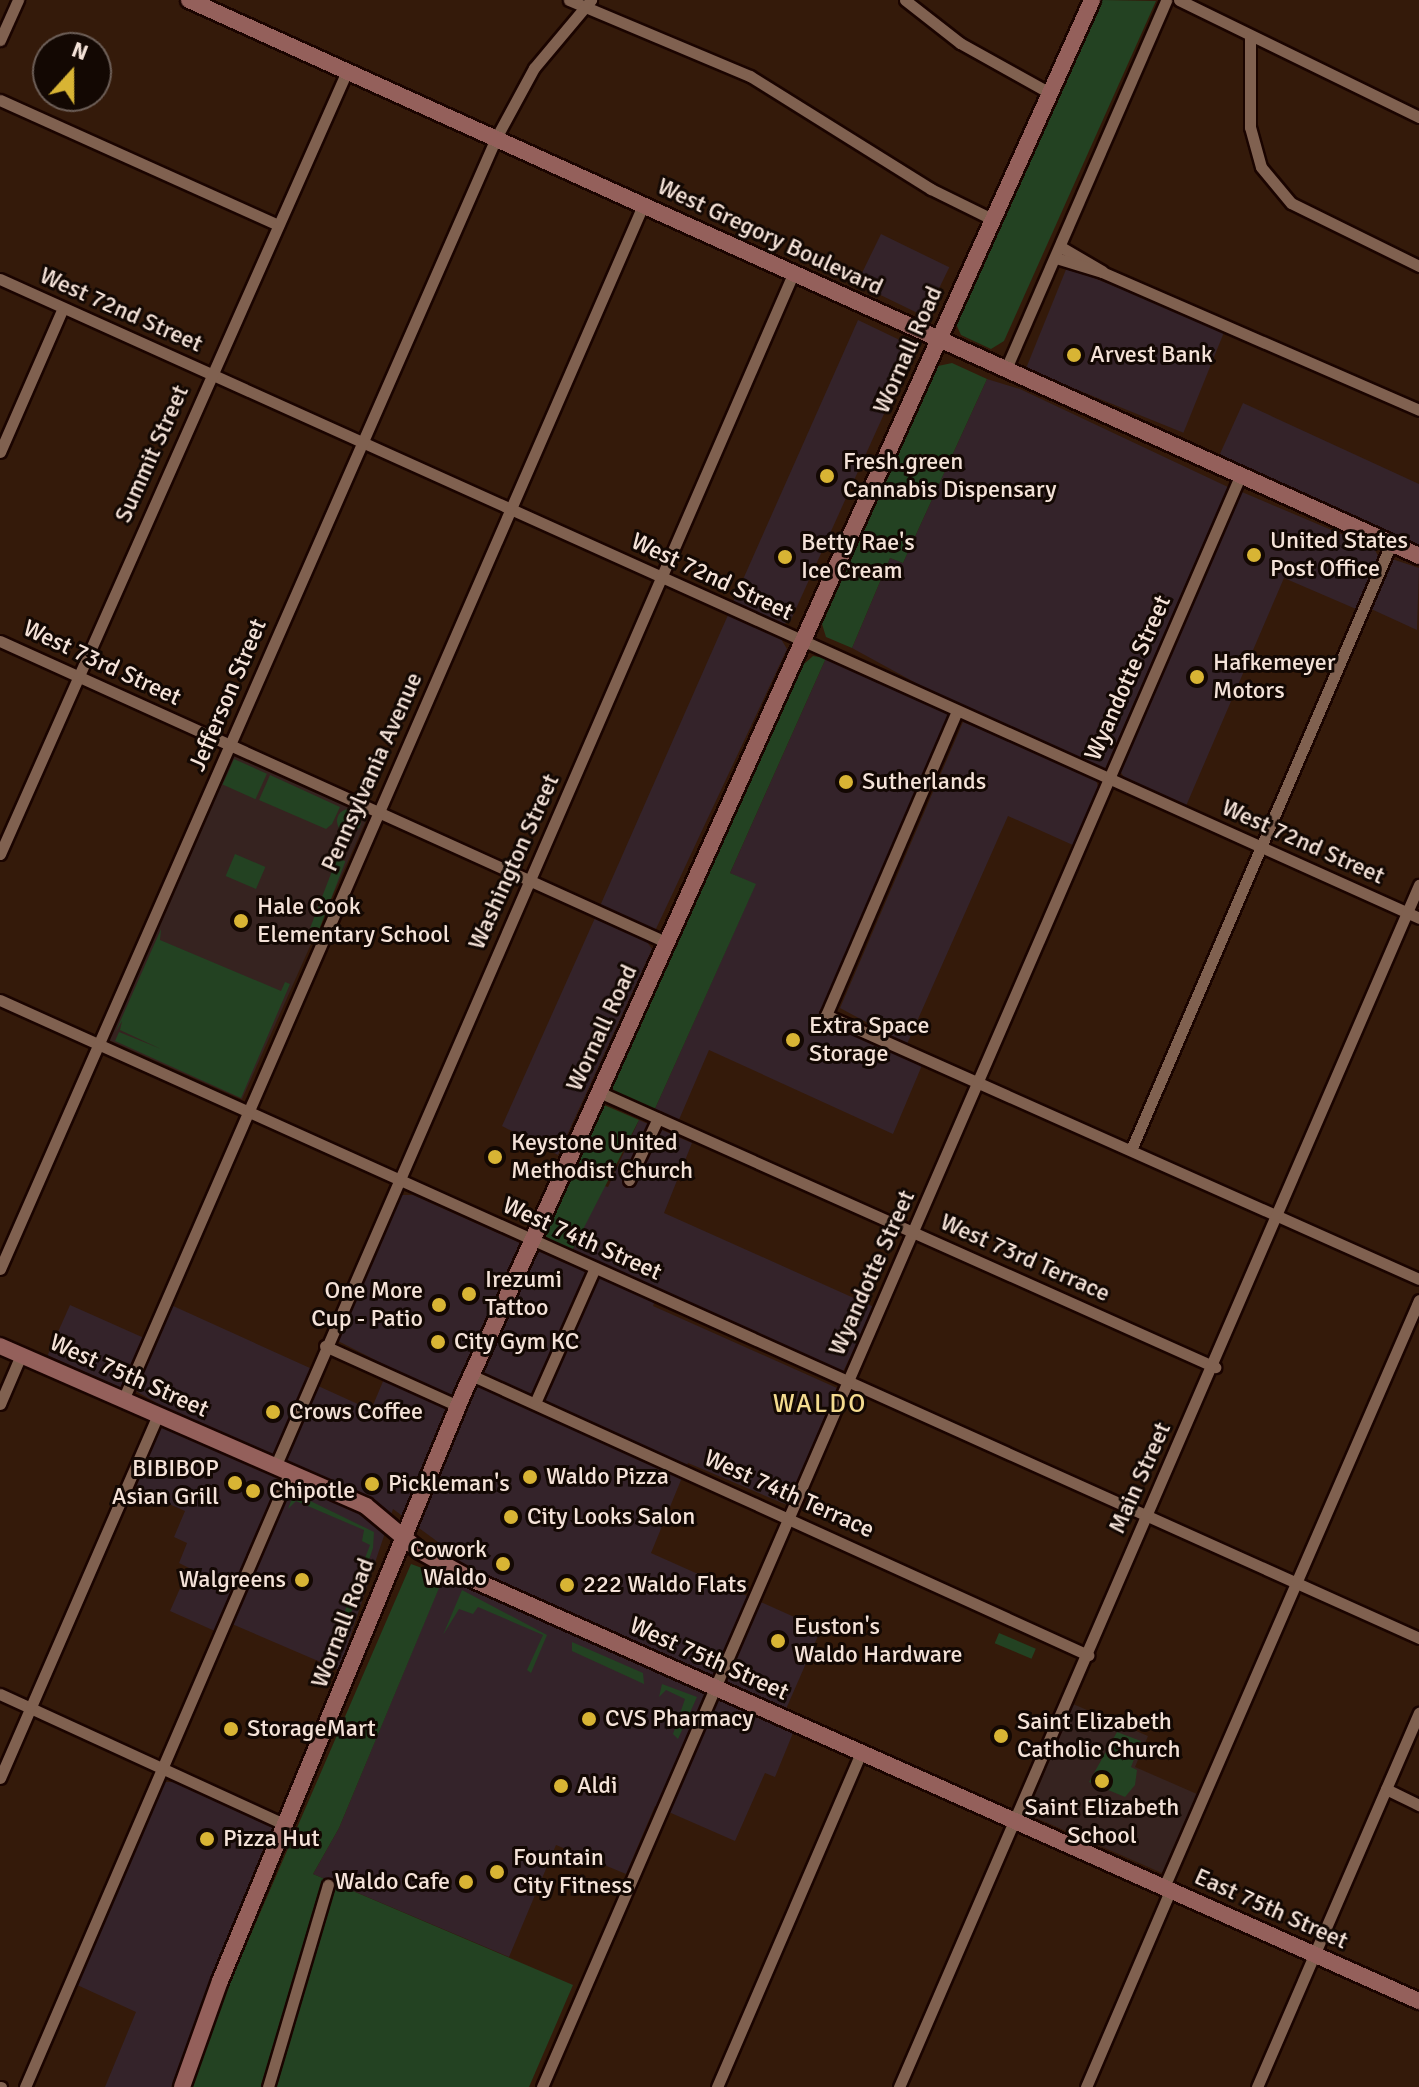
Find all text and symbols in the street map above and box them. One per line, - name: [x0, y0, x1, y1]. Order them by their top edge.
- north arrow: [32, 32, 112, 112]
- text: N: [68, 36, 92, 66]
- street label: West Gregory Boulevard: [653, 172, 887, 302]
- street label: West 72nd Street: [35, 261, 207, 359]
- street label: Wornall Road: [867, 282, 949, 418]
- place label: Arvest Bank: [1090, 341, 1213, 369]
- marker: Arvest Bank: [1065, 346, 1083, 364]
- street label: Summit Street: [109, 381, 195, 527]
- place label: Fresh.green Cannabis Dispensary: [843, 448, 1057, 504]
- marker: Fresh.green Cannabis Dispensary: [818, 467, 836, 485]
- street label: West 72nd Street: [627, 527, 797, 627]
- place label: United States Post Office: [1270, 527, 1408, 583]
- place label: Betty Rae's Ice Cream: [801, 529, 915, 585]
- marker: United States Post Office: [1245, 546, 1263, 564]
- marker: Betty Rae's Ice Cream: [776, 548, 794, 566]
- street label: Wyandotte Street: [1079, 591, 1177, 765]
- street label: West 73rd Street: [19, 614, 185, 712]
- street label: Jefferson Street: [183, 615, 273, 775]
- place label: Hafkemeyer Motors: [1213, 649, 1336, 705]
- street label: Pennsylvania Avenue: [315, 668, 429, 876]
- marker: Hafkemeyer Motors: [1188, 668, 1206, 686]
- place label: Sutherlands: [862, 768, 986, 796]
- street label: Washington Street: [462, 770, 566, 954]
- marker: Sutherlands: [837, 773, 855, 791]
- street label: West 72nd Street: [1217, 793, 1389, 891]
- place label: Hale Cook Elementary School: [257, 893, 450, 949]
- marker: Hale Cook Elementary School: [232, 912, 250, 930]
- street label: Wornall Road: [560, 960, 644, 1096]
- place label: Extra Space Storage: [809, 1012, 930, 1068]
- marker: Extra Space Storage: [784, 1031, 802, 1049]
- place label: Keystone United Methodist Church: [511, 1129, 693, 1185]
- marker: Keystone United Methodist Church: [486, 1148, 504, 1166]
- street label: Wyandotte Street: [823, 1186, 921, 1360]
- street label: West 74th Street: [498, 1191, 666, 1287]
- street label: West 73rd Terrace: [936, 1208, 1114, 1308]
- place label: Irezumi Tattoo: [485, 1266, 562, 1322]
- place label: One More Cup - Patio: [311, 1277, 423, 1333]
- marker: Irezumi Tattoo: [460, 1285, 478, 1303]
- marker: One More Cup - Patio: [430, 1296, 448, 1314]
- street label: West 75th Street: [45, 1328, 213, 1424]
- place label: City Gym KC: [454, 1328, 579, 1356]
- marker: City Gym KC: [429, 1333, 447, 1351]
- district label: WALDO: [773, 1389, 867, 1421]
- place label: Crows Coffee: [289, 1398, 423, 1426]
- marker: Crows Coffee: [264, 1403, 282, 1421]
- street label: Main Street: [1103, 1418, 1177, 1538]
- street label: West 74th Terrace: [700, 1444, 878, 1544]
- place label: BIBIBOP Asian Grill: [112, 1455, 219, 1511]
- place label: Waldo Pizza: [546, 1463, 669, 1491]
- marker: Waldo Pizza: [521, 1468, 539, 1486]
- place label: Pickleman's: [388, 1470, 510, 1498]
- marker: BIBIBOP Asian Grill: [226, 1474, 244, 1492]
- marker: Pickleman's: [363, 1475, 381, 1493]
- place label: Chipotle: [269, 1477, 355, 1505]
- marker: Chipotle: [244, 1482, 262, 1500]
- place label: City Looks Salon: [527, 1503, 695, 1531]
- marker: City Looks Salon: [502, 1508, 520, 1526]
- place label: Cowork Waldo: [410, 1536, 487, 1592]
- street label: Wornall Road: [305, 1554, 381, 1692]
- marker: Cowork Waldo: [494, 1555, 512, 1573]
- place label: Walgreens: [179, 1566, 286, 1594]
- marker: Walgreens: [293, 1571, 311, 1589]
- place label: 222 Waldo Flats: [583, 1571, 747, 1599]
- marker: 222 Waldo Flats: [558, 1576, 576, 1594]
- street label: West 75th Street: [625, 1611, 793, 1707]
- place label: Euston's Waldo Hardware: [794, 1613, 962, 1669]
- marker: Euston's Waldo Hardware: [769, 1632, 787, 1650]
- place label: CVS Pharmacy: [605, 1705, 754, 1733]
- place label: Saint Elizabeth Catholic Church: [1017, 1708, 1181, 1764]
- marker: CVS Pharmacy: [580, 1710, 598, 1728]
- place label: StorageMart: [247, 1715, 376, 1743]
- marker: StorageMart: [222, 1720, 240, 1738]
- marker: Saint Elizabeth Catholic Church: [992, 1727, 1010, 1745]
- place label: Aldi: [577, 1772, 617, 1800]
- marker: Saint Elizabeth School: [1093, 1772, 1111, 1790]
- marker: Aldi: [552, 1777, 570, 1795]
- place label: Saint Elizabeth School: [1025, 1794, 1179, 1850]
- place label: Pizza Hut: [223, 1825, 320, 1853]
- marker: Pizza Hut: [198, 1830, 216, 1848]
- place label: Fountain City Fitness: [513, 1844, 632, 1900]
- street label: East 75th Street: [1190, 1862, 1352, 1956]
- marker: Fountain City Fitness: [488, 1863, 506, 1881]
- place label: Waldo Cafe: [335, 1868, 450, 1896]
- marker: Waldo Cafe: [457, 1873, 475, 1891]

